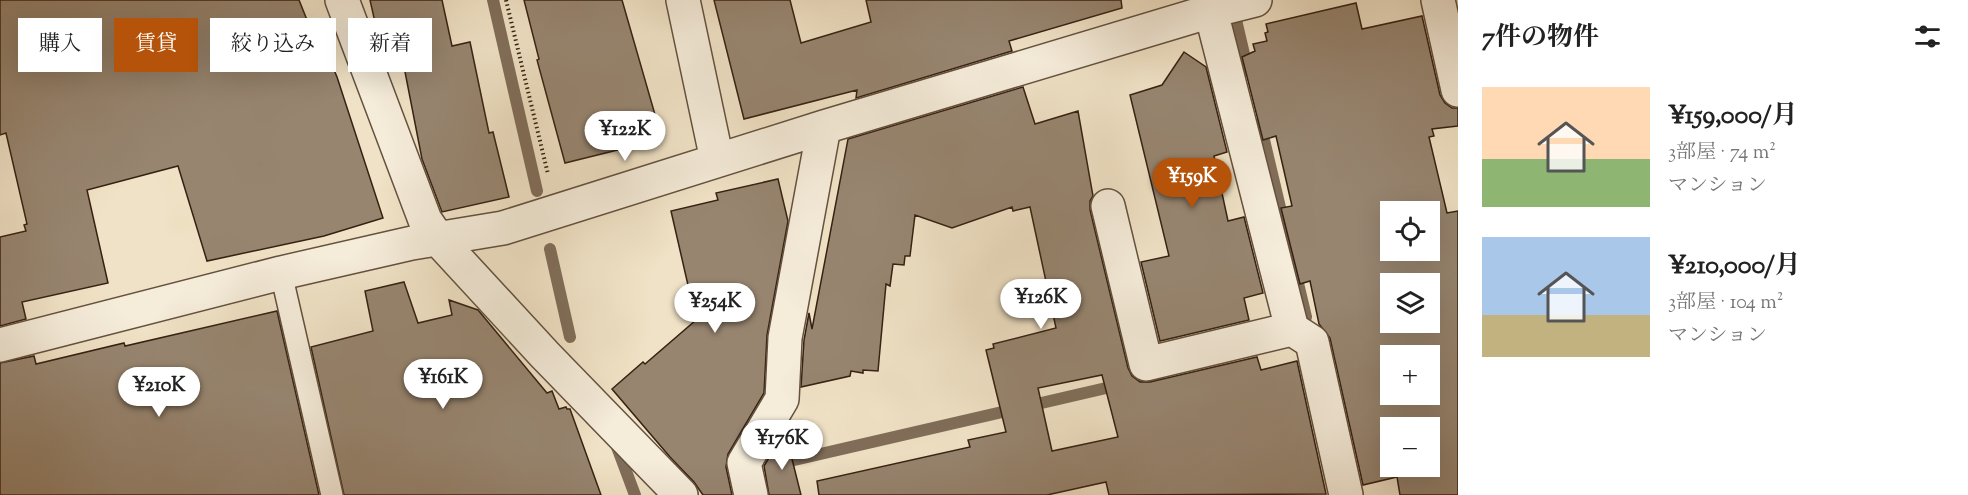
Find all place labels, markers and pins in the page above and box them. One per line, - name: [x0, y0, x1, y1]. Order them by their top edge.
- pin: ¥122K: [583, 111, 667, 162]
- pin: ¥159K: [1150, 158, 1234, 209]
- pin: ¥126K: [999, 279, 1083, 330]
- pin: ¥254K: [673, 283, 757, 334]
- pin: ¥161K: [401, 359, 485, 410]
- pin: ¥210K: [117, 367, 201, 418]
- pin: ¥176K: [740, 420, 824, 471]

